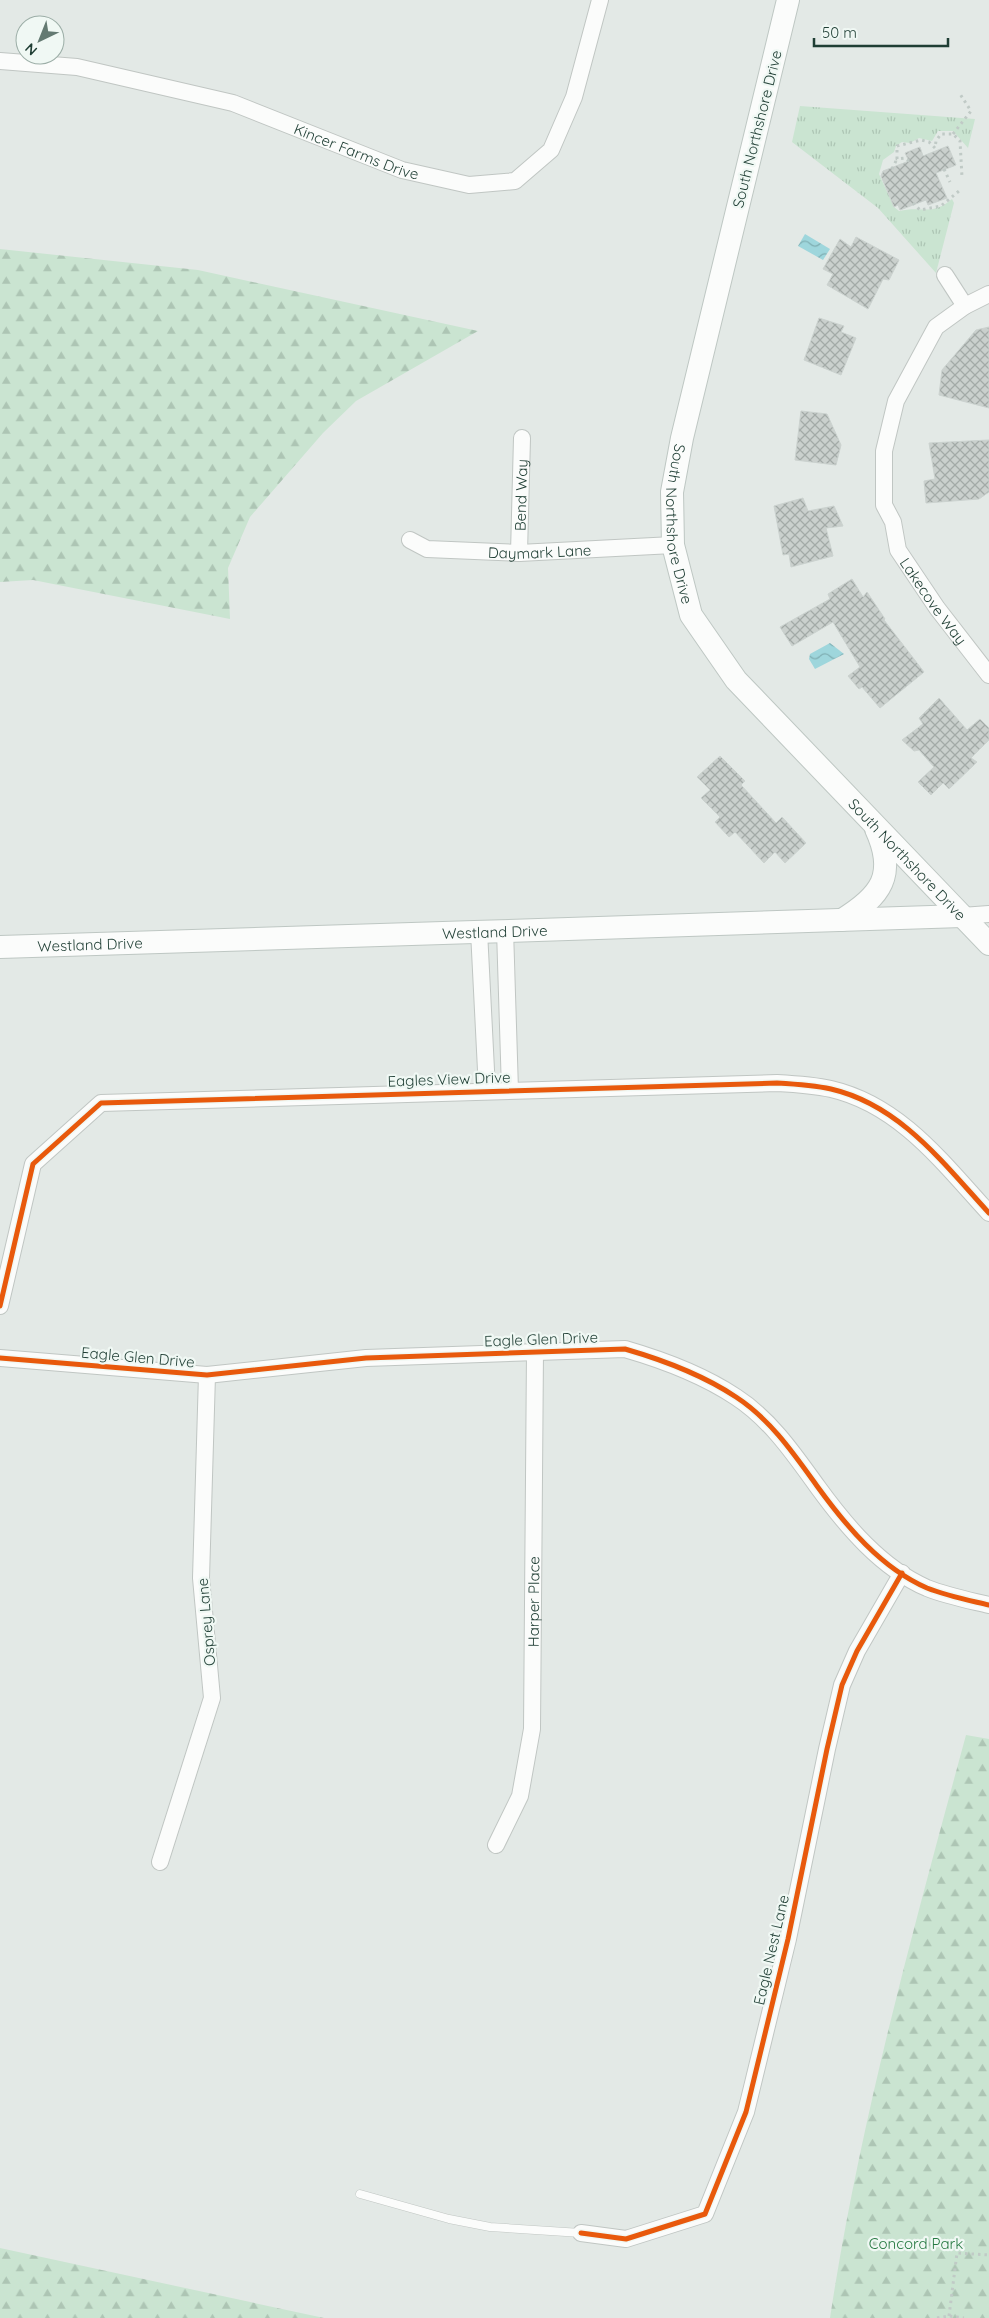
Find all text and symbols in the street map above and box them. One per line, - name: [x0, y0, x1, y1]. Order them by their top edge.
- north arrow: [15, 15, 65, 65]
- scale bar: [814, 15, 948, 47]
- text: 50 m: [822, 23, 857, 42]
- text: N: [21, 39, 41, 60]
- street label: South Northshore Drive: [728, 48, 786, 210]
- street label: Kincer Farms Drive: [291, 119, 421, 183]
- street label: South Northshore Drive: [662, 443, 697, 606]
- street label: Bend Way: [510, 459, 531, 531]
- street label: Daymark Lane: [488, 540, 592, 563]
- street label: Lakecove Way: [896, 554, 971, 648]
- street label: South Northshore Drive: [845, 794, 971, 924]
- street label: Westland Drive: [442, 920, 548, 943]
- street label: Westland Drive: [37, 933, 143, 955]
- street label: Eagles View Drive: [387, 1067, 511, 1091]
- street label: Eagle Glen Drive: [484, 1328, 598, 1350]
- street label: Eagle Glen Drive: [80, 1343, 196, 1371]
- street label: Harper Place: [523, 1556, 543, 1647]
- street label: Osprey Lane: [193, 1577, 219, 1667]
- street label: Eagle Nest Lane: [749, 1893, 793, 2007]
- park label: Concord Park: [869, 2234, 963, 2253]

